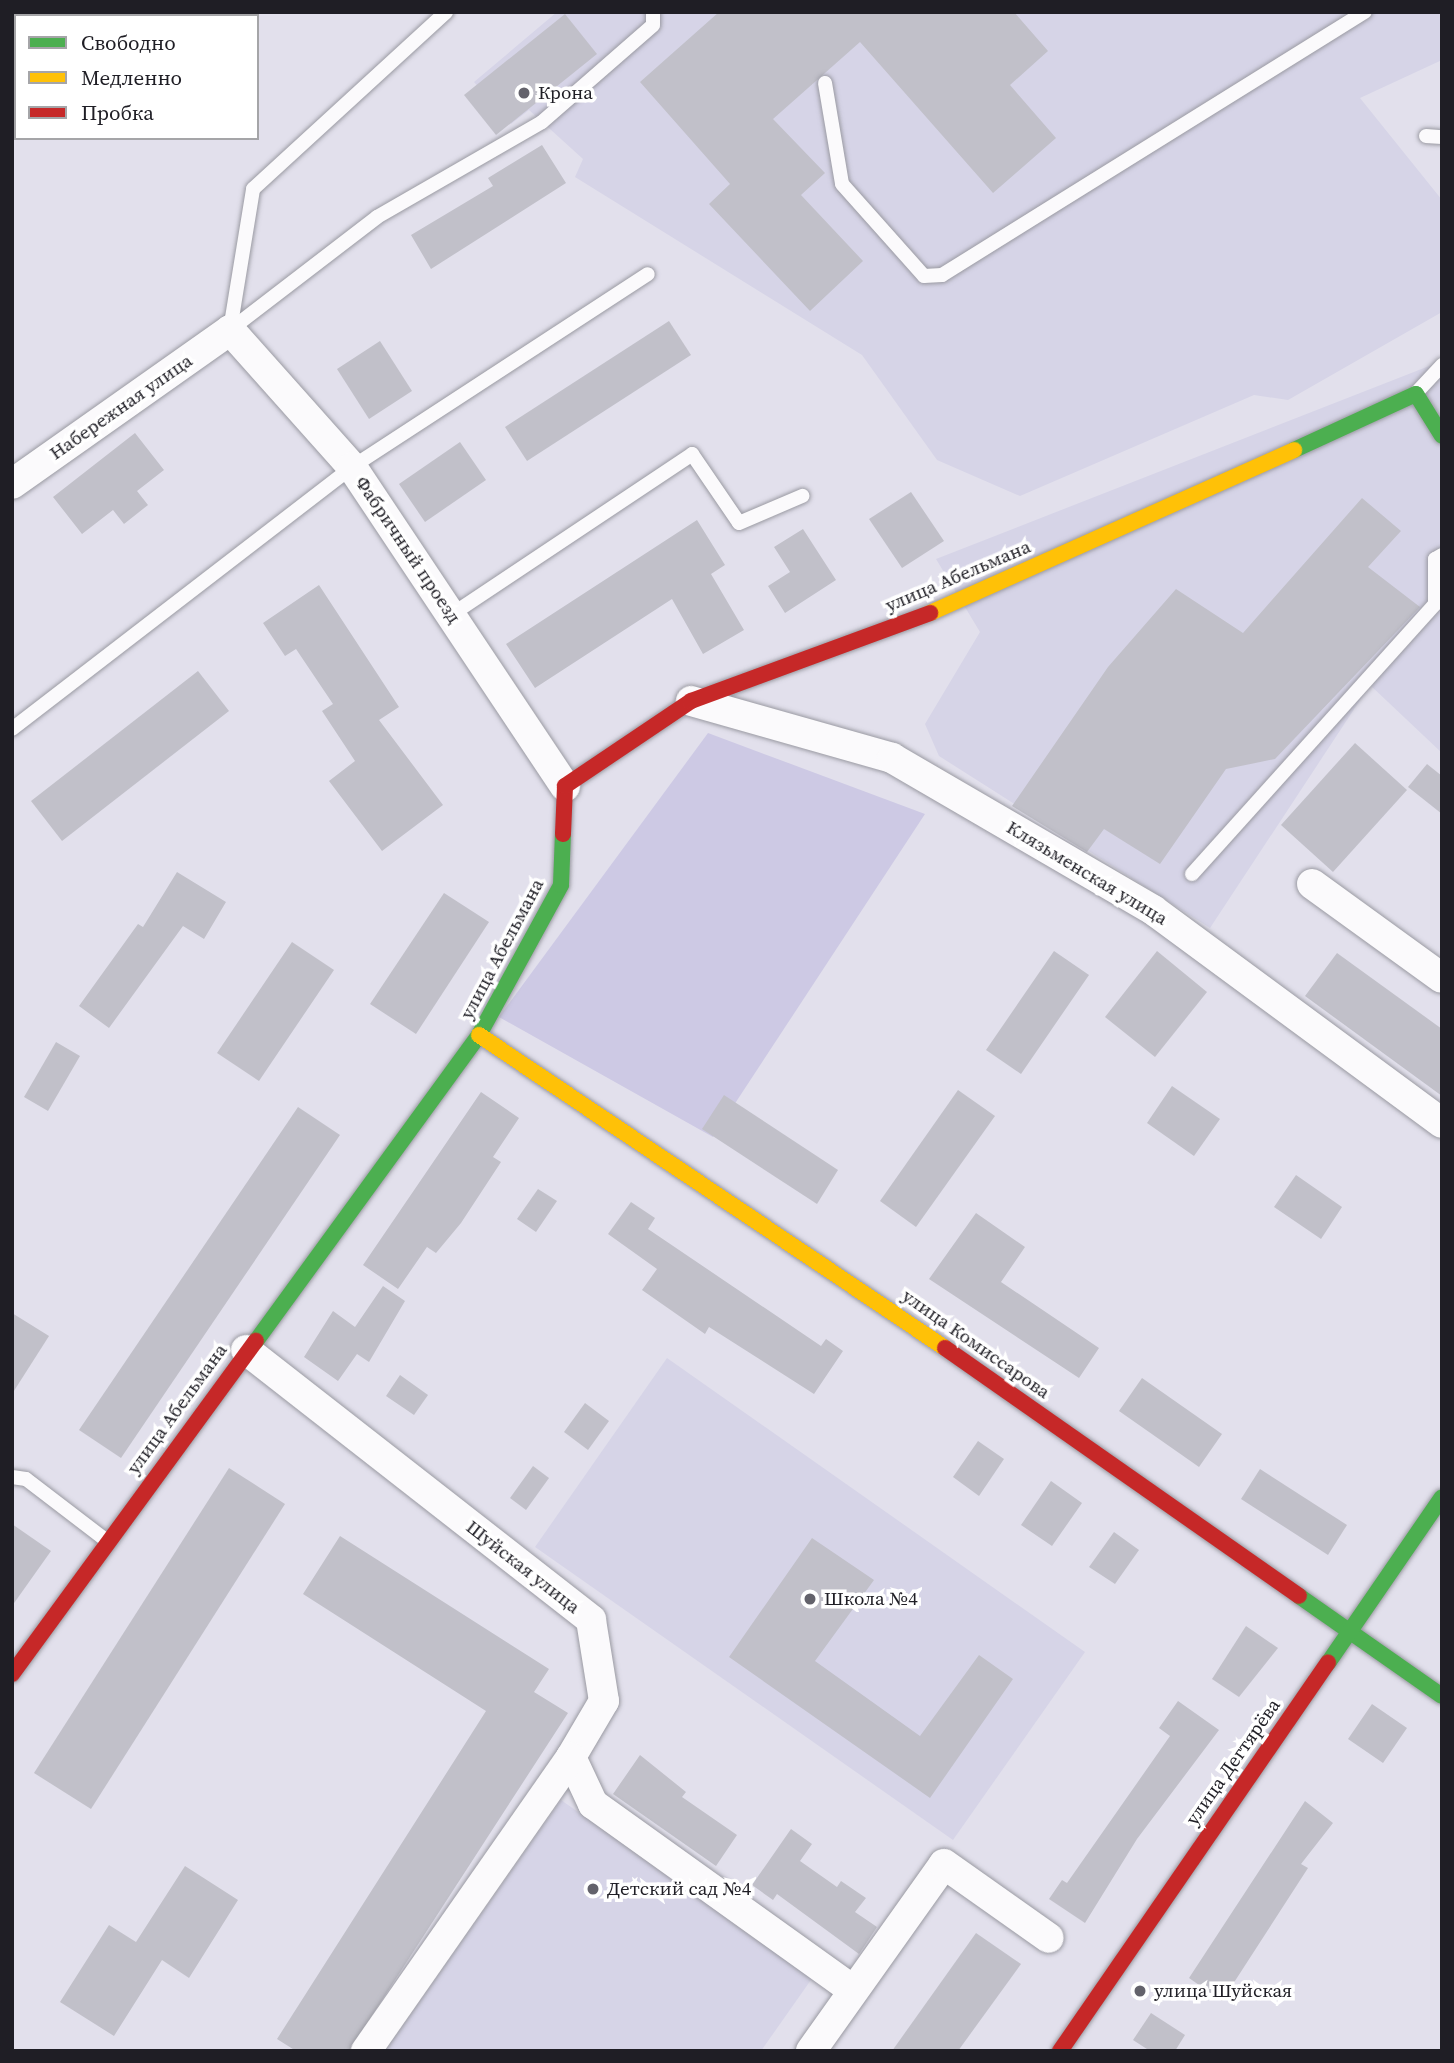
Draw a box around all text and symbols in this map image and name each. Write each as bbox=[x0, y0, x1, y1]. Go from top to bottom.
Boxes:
legend bbox=[14, 14, 259, 140]
text: Свободно bbox=[81, 28, 176, 57]
text: Медленно bbox=[81, 63, 182, 92]
place label: Крона bbox=[538, 82, 593, 104]
marker: Крона bbox=[516, 85, 532, 101]
text: Пробка bbox=[81, 98, 154, 127]
street label: Набережная улица bbox=[45, 349, 197, 465]
street label: Фабричный проезд bbox=[350, 472, 466, 628]
street label: улица Абельмана bbox=[882, 535, 1034, 617]
street label: Клязьменская улица bbox=[1002, 816, 1172, 930]
street label: улица Абельмана bbox=[455, 875, 549, 1023]
street label: улица Комиссарова bbox=[898, 1284, 1054, 1404]
street label: улица Абельмана bbox=[122, 1339, 232, 1479]
street label: Шуйская улица bbox=[462, 1515, 584, 1619]
place label: Школа №4 bbox=[824, 1588, 918, 1610]
marker: Школа №4 bbox=[802, 1591, 818, 1607]
street label: улица Дегтярёва bbox=[1181, 1694, 1285, 1830]
place label: Детский сад №4 bbox=[607, 1878, 751, 1900]
marker: Детский сад №4 bbox=[585, 1881, 601, 1897]
place label: улица Шуйская bbox=[1154, 1980, 1292, 2002]
marker: улица Шуйская bbox=[1132, 1983, 1148, 1999]

